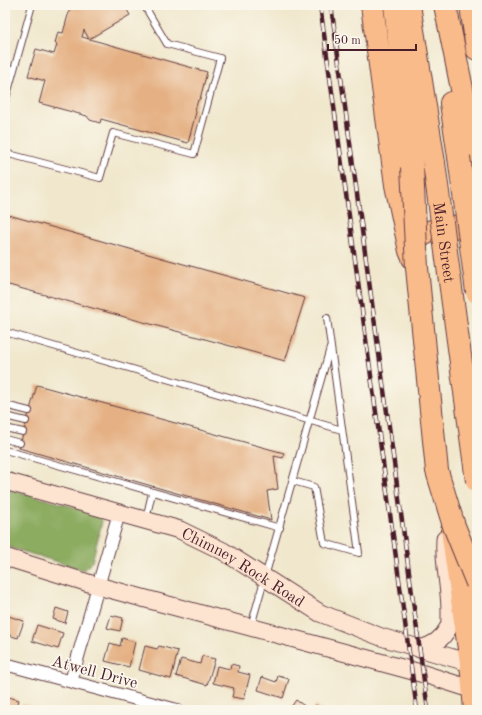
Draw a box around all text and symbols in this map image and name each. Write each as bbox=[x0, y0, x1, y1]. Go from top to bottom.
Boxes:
scale bar bbox=[328, 26, 416, 52]
text: 50 m bbox=[334, 34, 361, 47]
street label: Main Street bbox=[429, 201, 456, 284]
street label: Chimney Rock Road bbox=[178, 526, 307, 611]
street label: Atwell Drive bbox=[50, 654, 139, 692]

